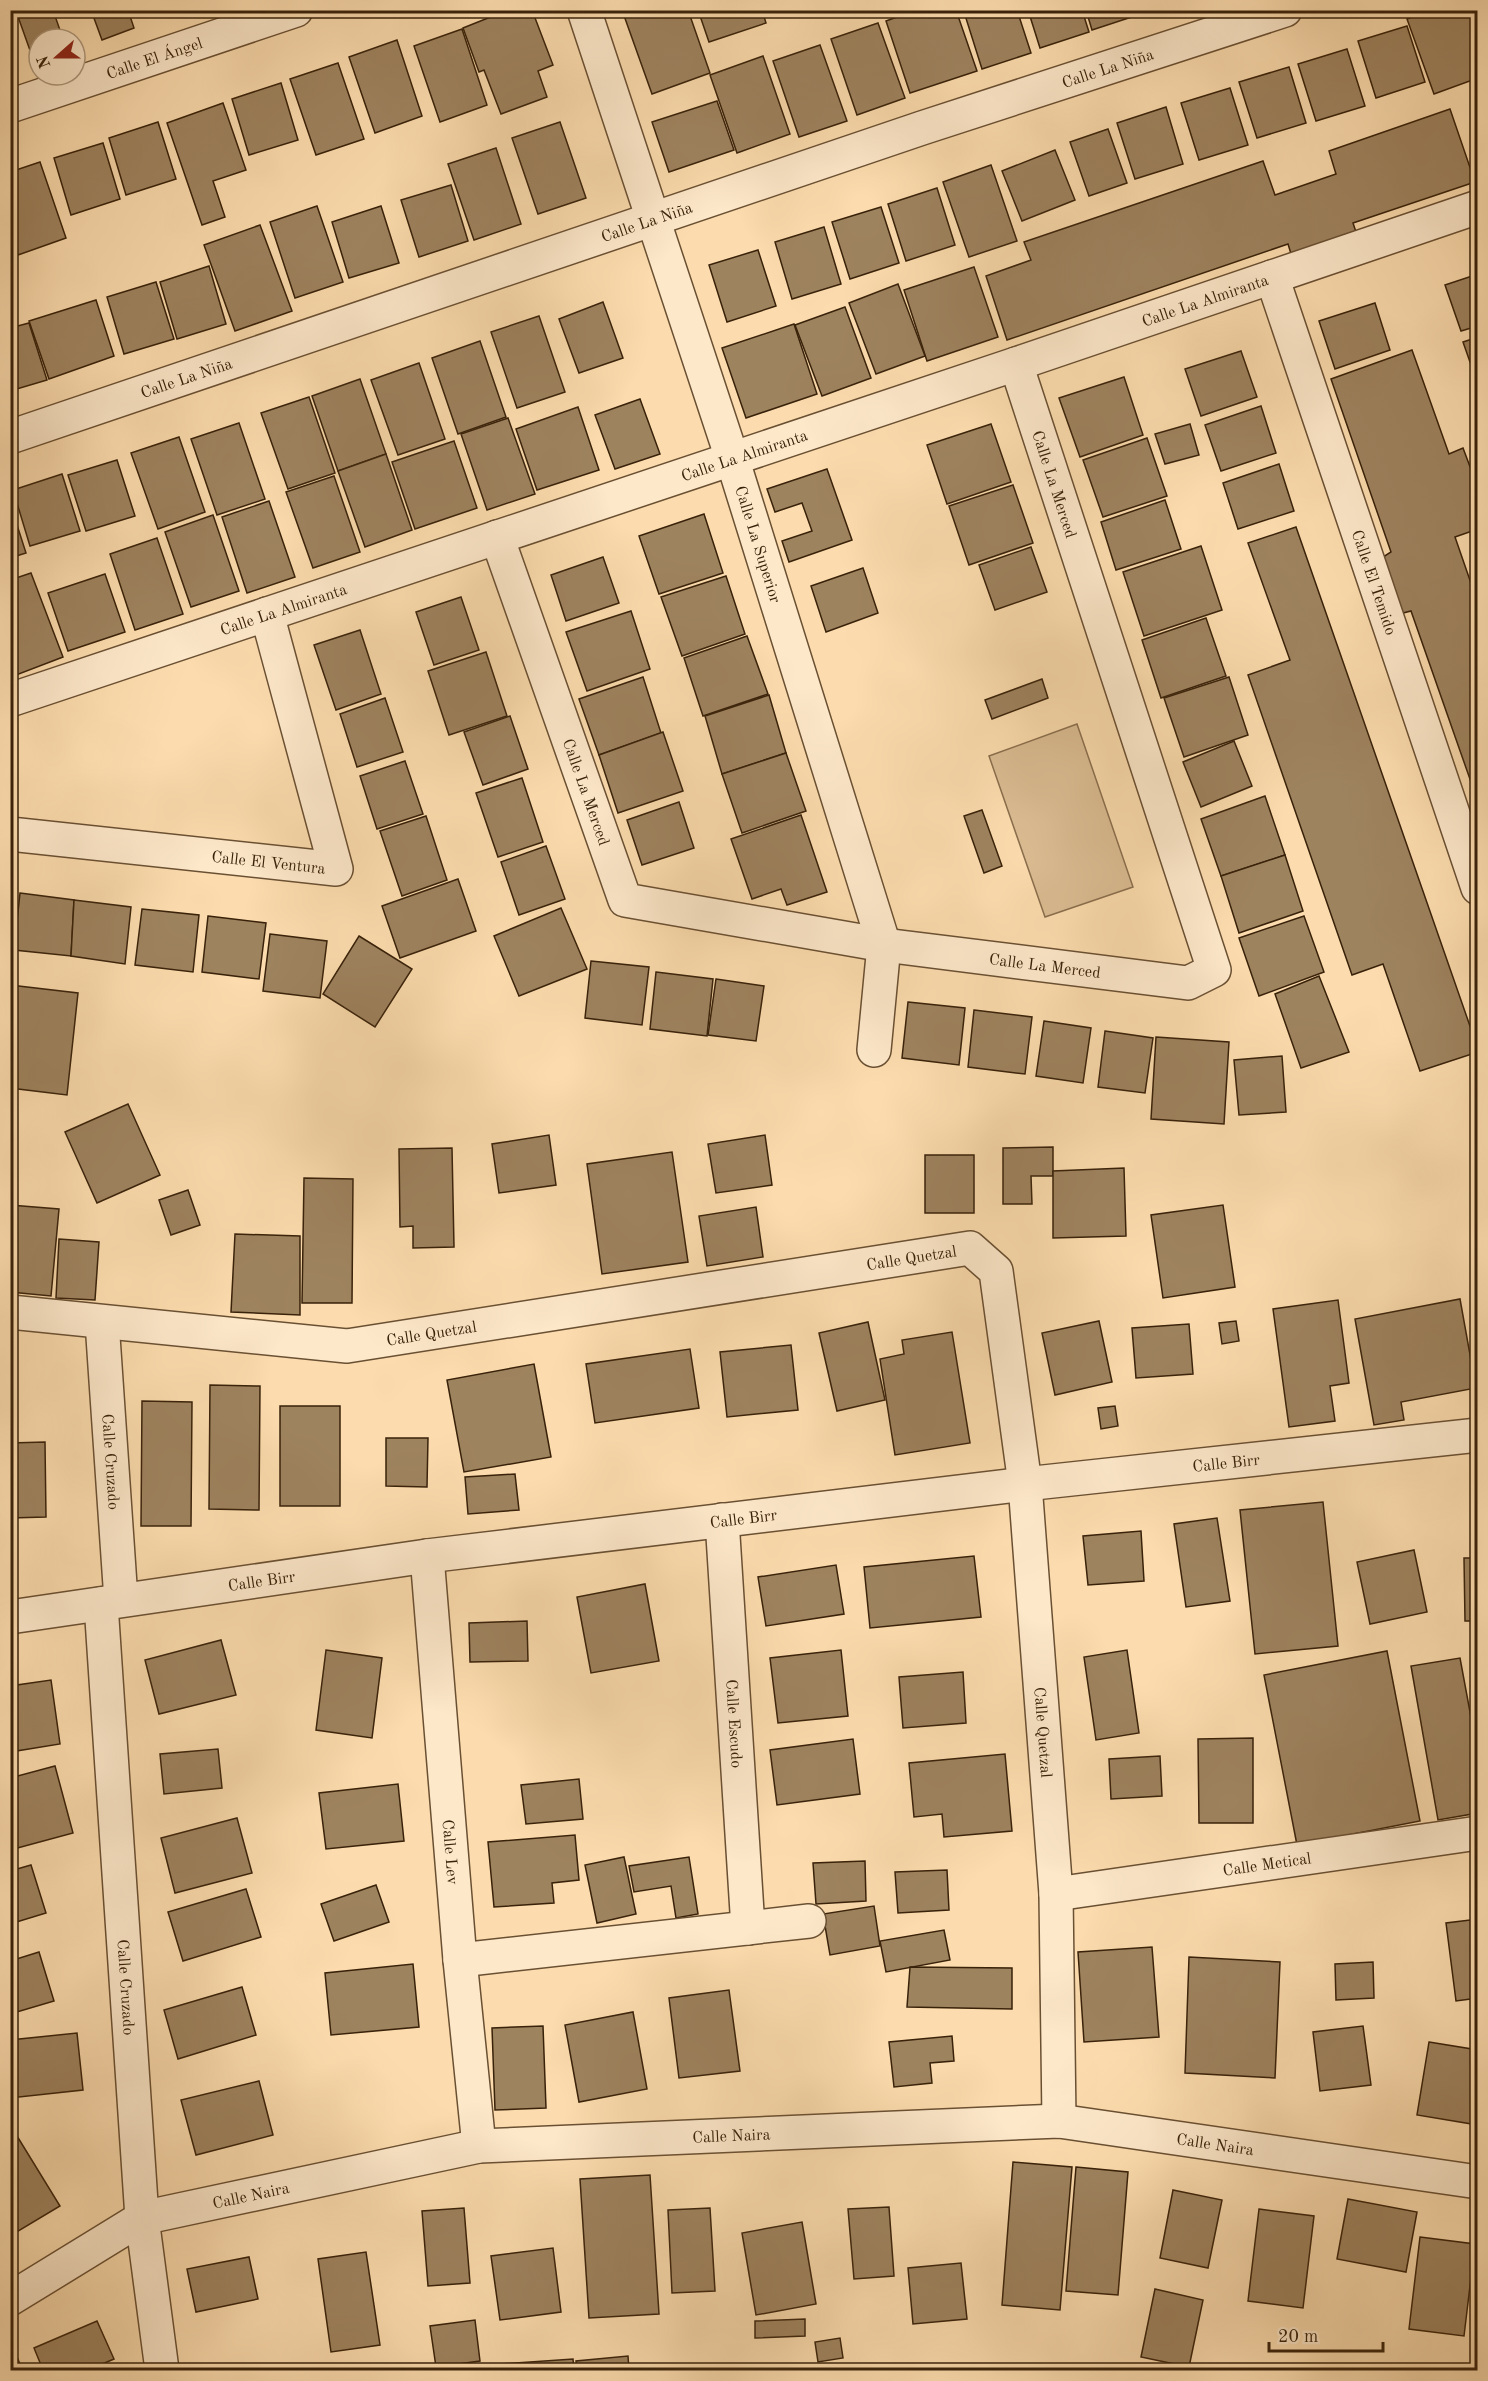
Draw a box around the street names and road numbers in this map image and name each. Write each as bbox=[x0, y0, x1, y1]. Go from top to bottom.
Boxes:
street label: Calle El Ángel bbox=[105, 36, 205, 83]
street label: Calle La Niña bbox=[1060, 47, 1156, 92]
street label: Calle La Niña bbox=[599, 200, 695, 246]
street label: Calle La Almiranta bbox=[1140, 273, 1271, 331]
street label: Calle La Niña bbox=[139, 356, 235, 402]
street label: Calle La Almiranta bbox=[679, 428, 810, 485]
street label: Calle La Merced bbox=[1028, 429, 1078, 540]
street label: Calle La Superior bbox=[731, 484, 783, 606]
street label: Calle El Temido bbox=[1348, 528, 1398, 638]
street label: Calle La Almiranta bbox=[218, 582, 349, 639]
street label: Calle La Merced bbox=[559, 737, 611, 848]
street label: Calle El Ventura bbox=[211, 850, 326, 878]
street label: Calle La Merced bbox=[988, 952, 1101, 982]
street label: Calle Quetzal bbox=[865, 1244, 958, 1274]
street label: Calle Quetzal bbox=[385, 1320, 478, 1350]
street label: Calle Cruzado bbox=[98, 1413, 121, 1510]
street label: Calle Birr bbox=[1192, 1453, 1261, 1476]
street label: Calle Birr bbox=[709, 1508, 778, 1532]
street label: Calle Birr bbox=[227, 1569, 297, 1595]
street label: Calle Escudo bbox=[722, 1679, 744, 1769]
street label: Calle Quetzal bbox=[1030, 1686, 1053, 1778]
street label: Calle Lev bbox=[439, 1819, 460, 1886]
street label: Calle Metical bbox=[1222, 1851, 1312, 1880]
street label: Calle Cruzado bbox=[113, 1939, 136, 2036]
street label: Calle Naira bbox=[692, 2127, 771, 2147]
street label: Calle Naira bbox=[1175, 2132, 1255, 2159]
street label: Calle Naira bbox=[211, 2181, 291, 2213]

